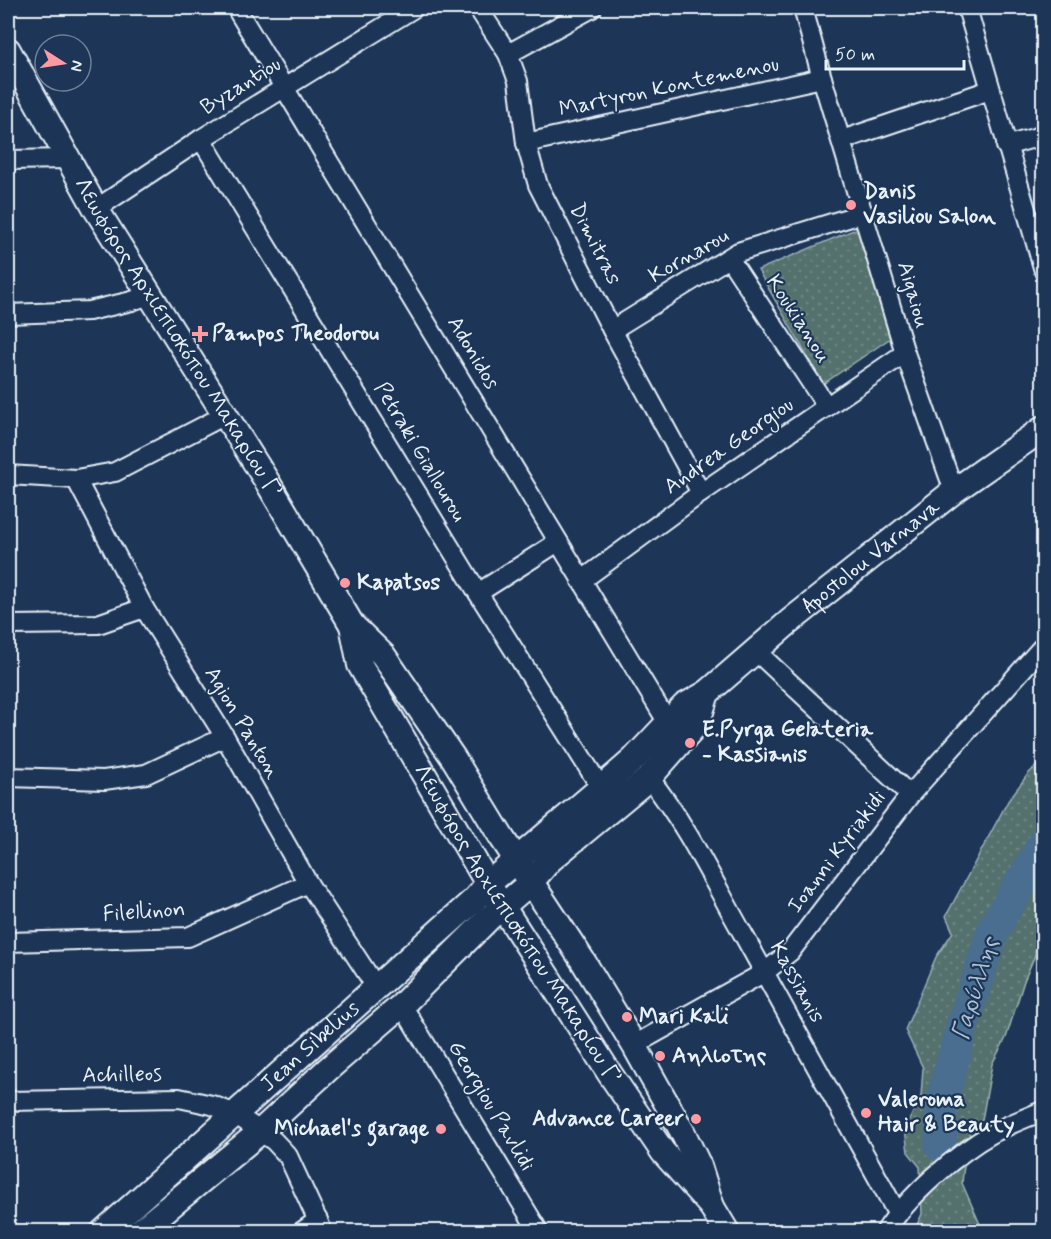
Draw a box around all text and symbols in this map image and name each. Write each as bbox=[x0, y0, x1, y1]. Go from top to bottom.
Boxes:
north arrow bbox=[33, 33, 93, 93]
scale bar bbox=[826, 33, 964, 71]
text: 50 m bbox=[835, 43, 875, 67]
street label: Byzantiou bbox=[195, 50, 287, 122]
street label: Martyron Kontemenou bbox=[556, 50, 782, 124]
text: N bbox=[65, 58, 88, 73]
street label: Λεωφόρος Αρχιεπισκόπου Μακαρίου Γ’ bbox=[67, 173, 288, 503]
place label: Danis Vasiliou Salon bbox=[863, 178, 996, 231]
street label: Dimitras bbox=[562, 198, 628, 290]
marker: Danis Vasiliou Salon bbox=[844, 198, 858, 212]
street label: Kornarou bbox=[644, 222, 734, 290]
street label: Aigaiou bbox=[889, 258, 936, 332]
street label: Koukianou bbox=[759, 270, 837, 368]
street label: Adonidos bbox=[440, 311, 506, 395]
place label: Pampos Theodorou bbox=[212, 320, 379, 348]
marker: Pampos Theodorou bbox=[193, 327, 207, 341]
street label: Petraki Giallourou bbox=[367, 377, 473, 527]
street label: Andrea Georgiou bbox=[659, 391, 801, 504]
street label: Apostolou Varnava bbox=[797, 493, 946, 622]
place label: Kapatsos bbox=[357, 569, 441, 597]
marker: Kapatsos bbox=[338, 576, 352, 590]
street label: Agion Panton bbox=[197, 662, 286, 785]
place label: E.Pyrga Gelateria - Kassianis bbox=[702, 716, 874, 769]
marker: E.Pyrga Gelateria - Kassianis bbox=[683, 736, 697, 750]
street label: Λεωφόρος Αρχιεπισκόπου Μακαρίου Γ’ bbox=[407, 759, 627, 1090]
street label: Ioanni Kyriakidi bbox=[782, 785, 892, 919]
street label: Filellinon bbox=[102, 895, 186, 929]
water label: Γαρύλλης bbox=[946, 932, 1007, 1045]
street label: Kassianis bbox=[763, 936, 831, 1028]
street label: Jean Sibelius bbox=[255, 995, 366, 1098]
place label: Mari Kali bbox=[639, 1003, 729, 1031]
marker: Mari Kali bbox=[620, 1010, 634, 1024]
street label: Georgiou Pavlidi bbox=[438, 1036, 541, 1178]
place label: Αηλιοτης bbox=[672, 1042, 767, 1070]
marker: Αηλιοτης bbox=[653, 1049, 667, 1063]
street label: Achilleos bbox=[82, 1060, 162, 1090]
place label: Valeroma Hair & Beauty bbox=[878, 1086, 1015, 1139]
place label: Advance Career bbox=[532, 1105, 685, 1133]
marker: Valeroma Hair & Beauty bbox=[859, 1106, 873, 1120]
marker: Advance Career bbox=[689, 1112, 703, 1126]
place label: Michael's garage bbox=[274, 1115, 430, 1147]
marker: Michael's garage bbox=[434, 1122, 448, 1136]

